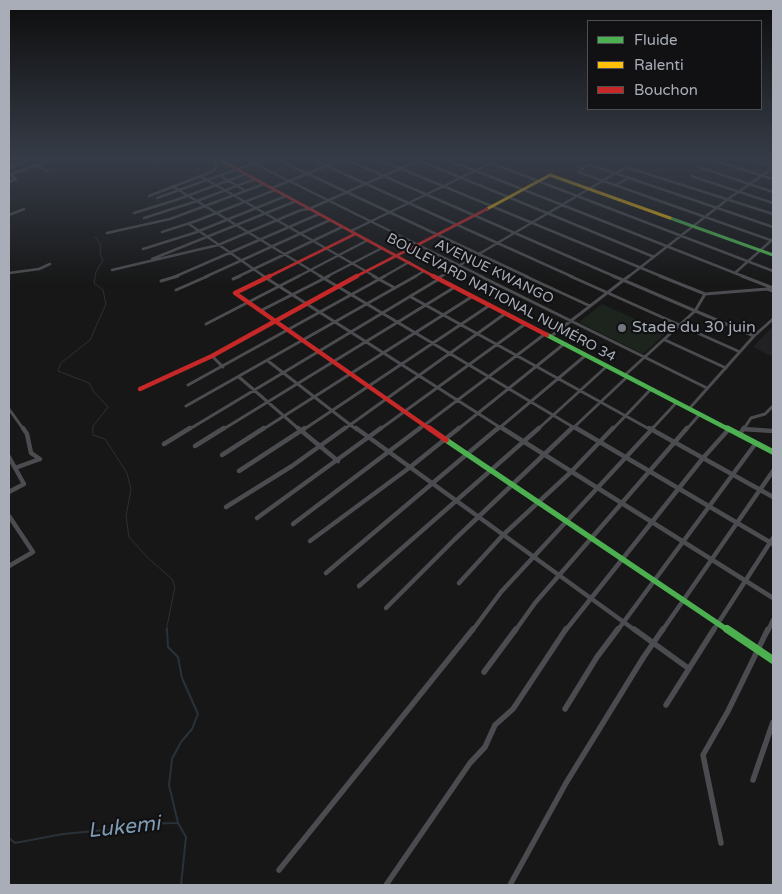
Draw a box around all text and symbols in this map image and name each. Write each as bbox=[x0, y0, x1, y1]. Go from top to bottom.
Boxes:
legend bbox=[587, 20, 762, 110]
text: Fluide bbox=[634, 31, 678, 49]
text: Ralenti bbox=[634, 56, 684, 74]
text: Bouchon bbox=[634, 81, 698, 99]
street label: BOULEVARD NATIONAL NUMÉRO 34 bbox=[383, 230, 619, 366]
street label: AVENUE KWANGO bbox=[432, 236, 556, 308]
place label: Stade du 30 juin bbox=[632, 318, 756, 338]
marker: Stade du 30 juin bbox=[616, 322, 628, 334]
water label: Lukemi bbox=[87, 812, 161, 844]

